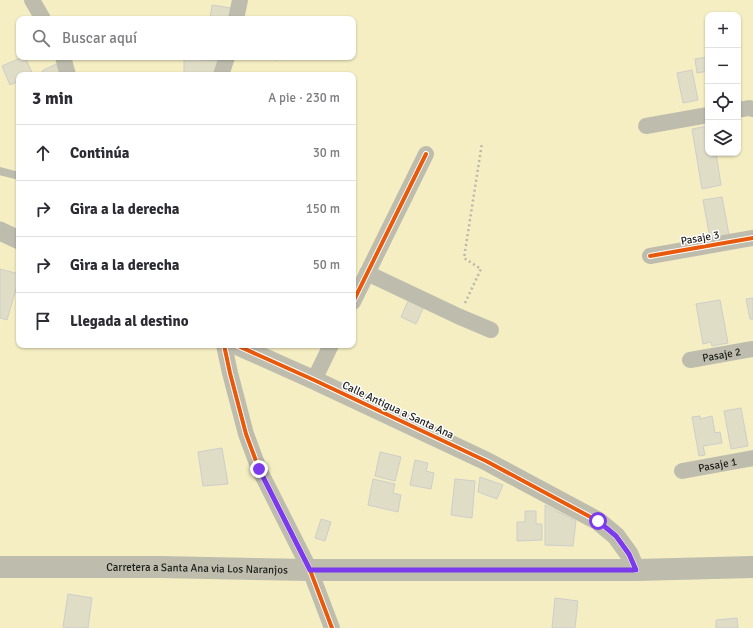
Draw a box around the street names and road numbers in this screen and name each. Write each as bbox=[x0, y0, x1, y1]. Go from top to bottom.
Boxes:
street label: Pasaje 3 bbox=[680, 228, 720, 248]
street label: Pasaje 2 bbox=[701, 345, 742, 364]
street label: Calle Antigua a Santa Ana bbox=[340, 378, 456, 442]
street label: Pasaje 1 bbox=[697, 455, 738, 474]
street label: Carretera a Santa Ana via Los Naranjos bbox=[106, 561, 288, 576]

